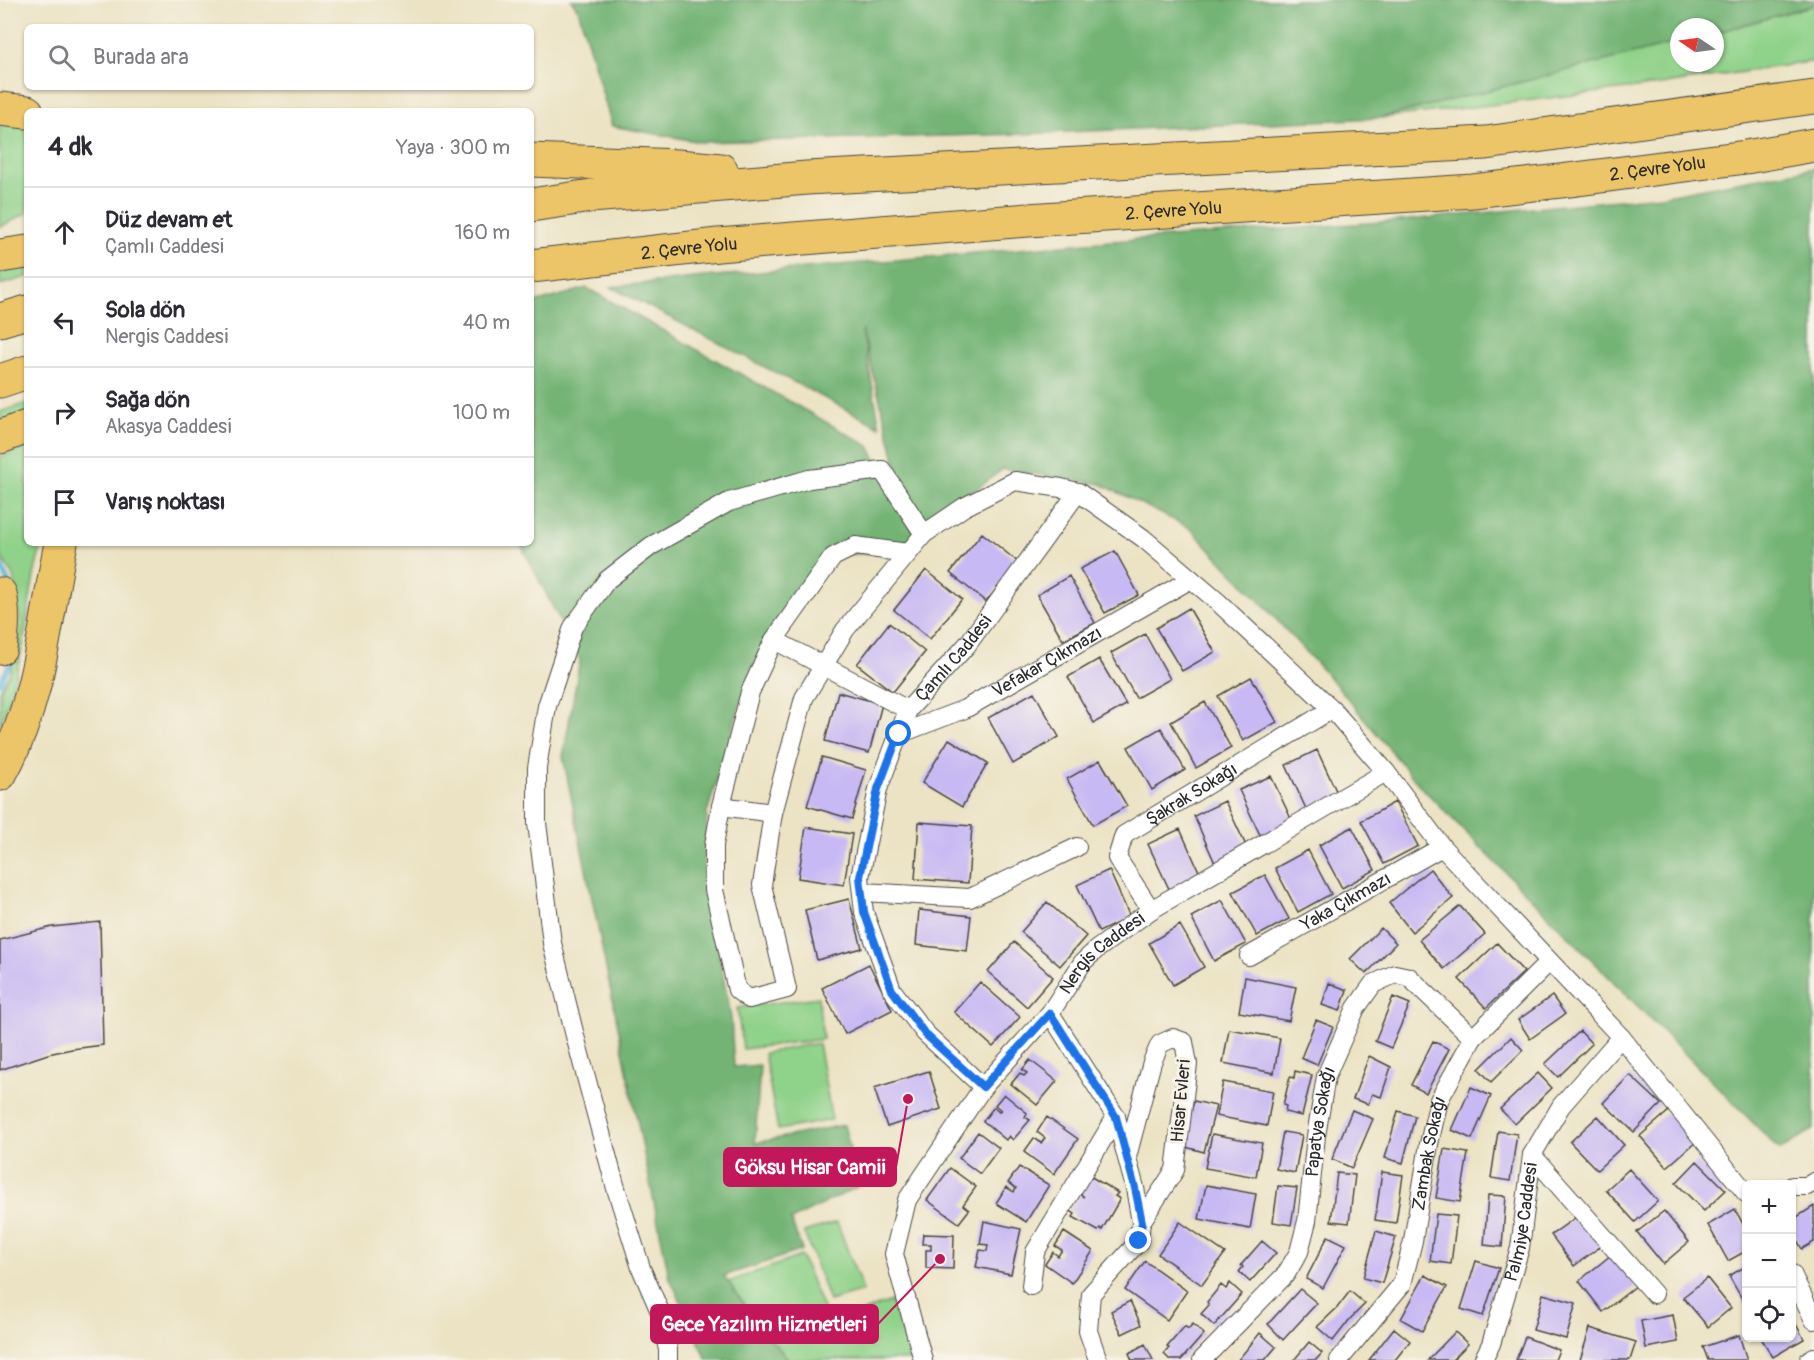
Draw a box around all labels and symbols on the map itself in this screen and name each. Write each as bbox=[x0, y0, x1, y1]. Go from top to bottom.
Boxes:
north arrow bbox=[1670, 18, 1724, 72]
street label: 2. Çevre Yolu bbox=[1608, 151, 1707, 186]
street label: 2. Çevre Yolu bbox=[1124, 196, 1223, 225]
street label: 2. Çevre Yolu bbox=[640, 232, 738, 265]
street label: Çamlı Caddesi bbox=[910, 610, 997, 706]
street label: Vefakar Çıkmazı bbox=[988, 621, 1106, 703]
route start bbox=[885, 720, 911, 746]
street label: Şakrak Sokağı bbox=[1141, 758, 1241, 831]
street label: Yaka Çıkmazı bbox=[1296, 867, 1395, 937]
street label: Nergis Caddesi bbox=[1054, 907, 1149, 998]
street label: Hisar Evleri bbox=[1166, 1058, 1196, 1144]
street label: Papatya Sokağı bbox=[1300, 1063, 1340, 1178]
street label: Zambak Sokağı bbox=[1407, 1092, 1451, 1212]
callout: Göksu Hisar Camii bbox=[724, 1148, 896, 1186]
text: Göksu Hisar Camii bbox=[735, 1155, 886, 1180]
street label: Palmiye Caddesi bbox=[1499, 1161, 1542, 1284]
route end bbox=[1125, 1227, 1151, 1253]
callout: Gece Yazılım Hizmetleri bbox=[651, 1305, 878, 1343]
text: Gece Yazılım Hizmetleri bbox=[661, 1312, 867, 1337]

